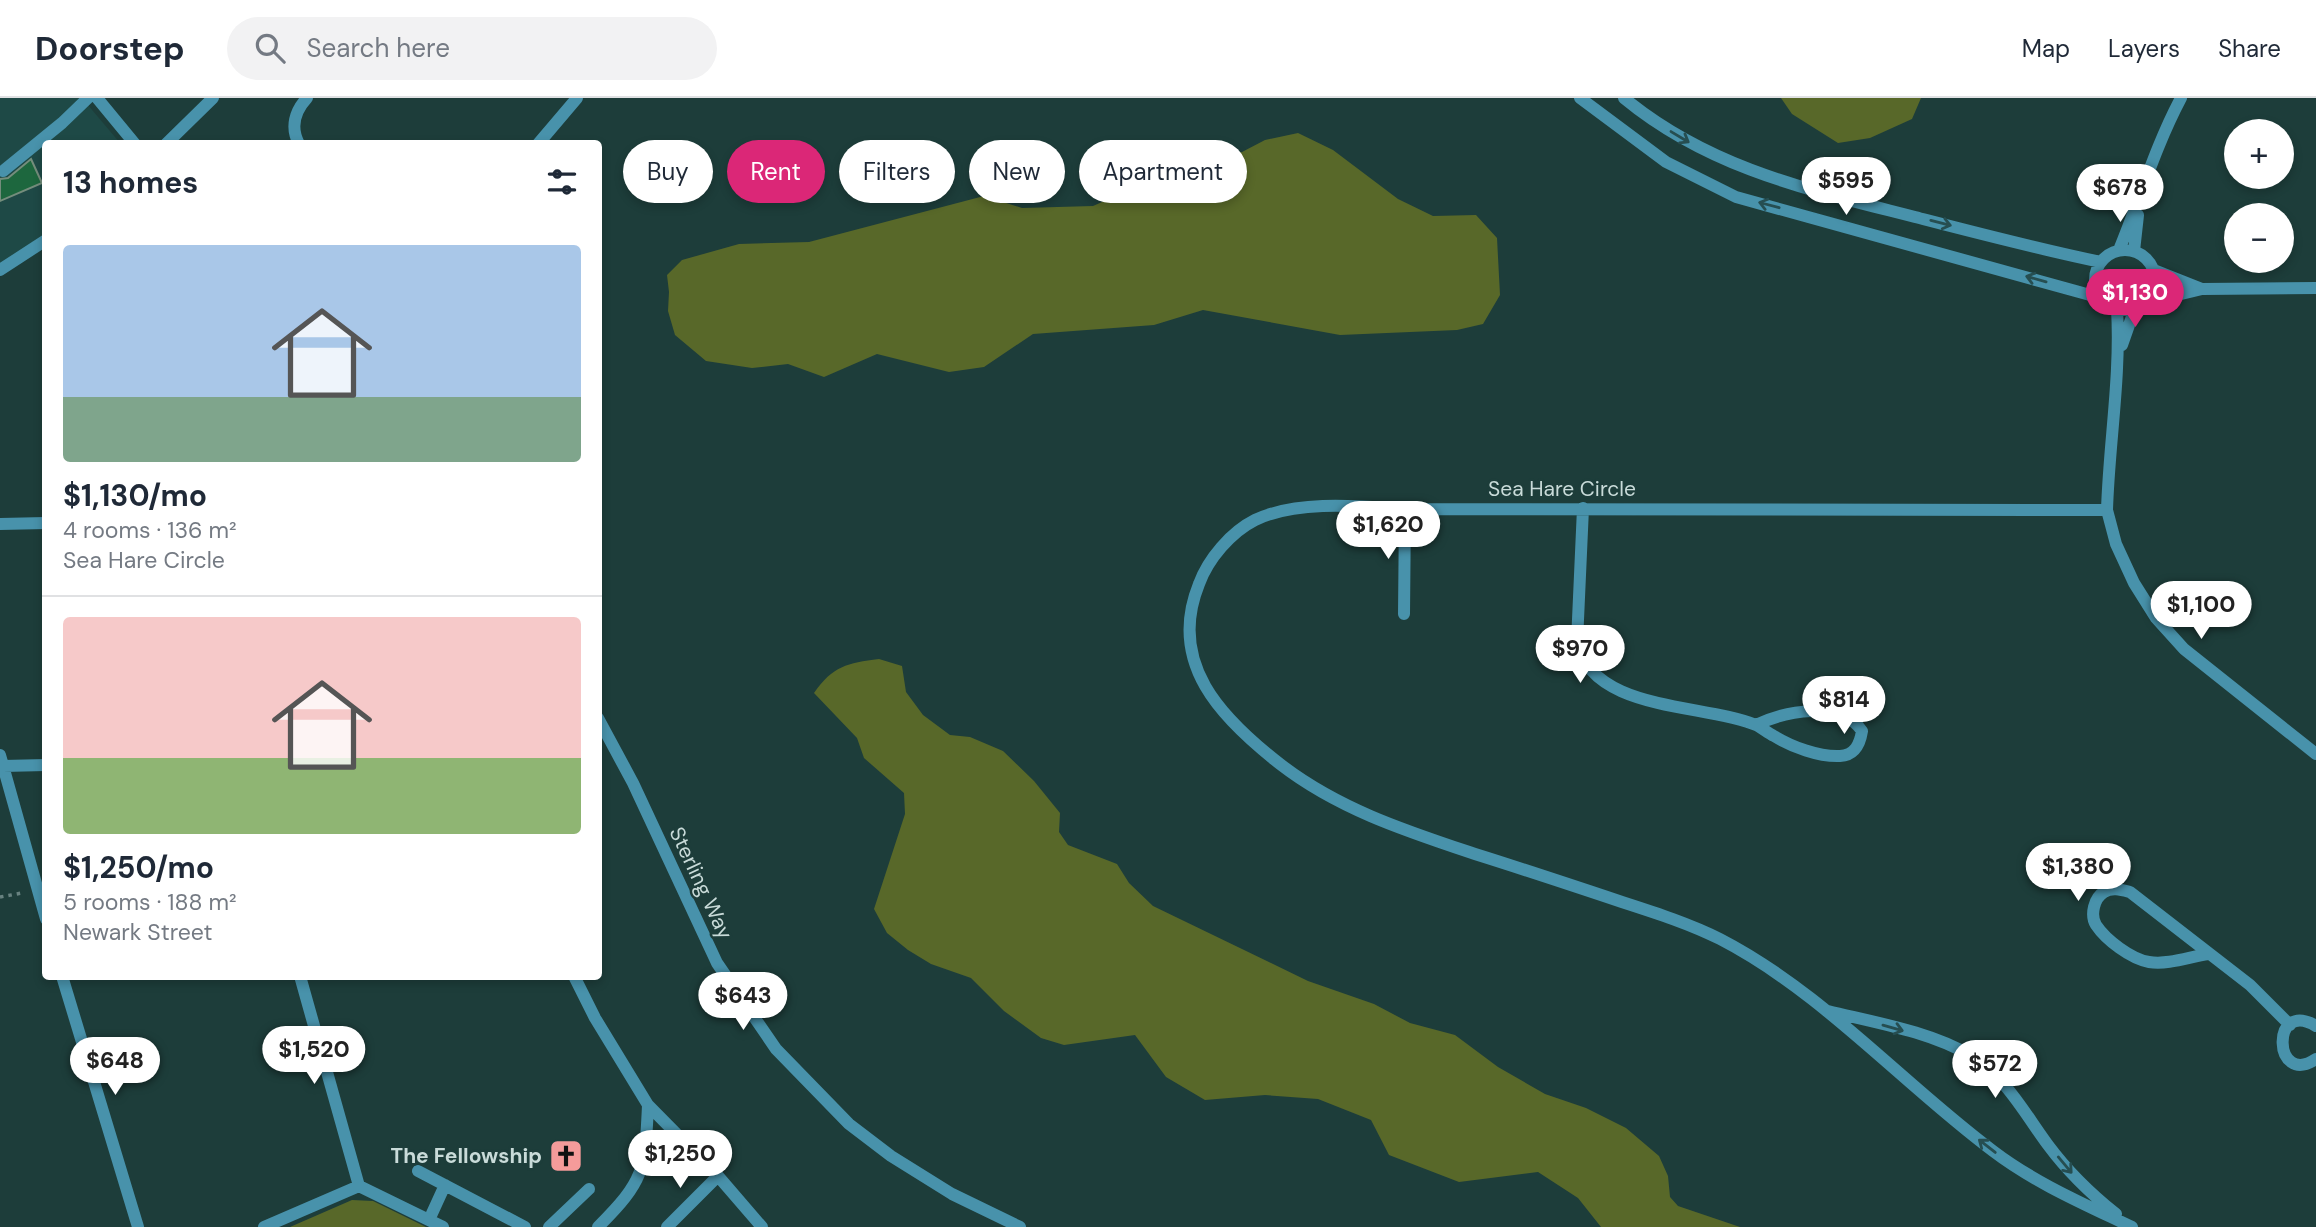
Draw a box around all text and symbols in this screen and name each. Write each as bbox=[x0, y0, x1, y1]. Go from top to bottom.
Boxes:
search box bbox=[227, 17, 717, 80]
text: Doorstep bbox=[35, 27, 185, 70]
icon: search bbox=[251, 29, 289, 67]
text: Search here bbox=[307, 31, 450, 65]
text: Map bbox=[2022, 33, 2070, 64]
text: Layers bbox=[2108, 33, 2180, 64]
text: Share bbox=[2218, 33, 2281, 64]
map controls bbox=[2224, 119, 2294, 273]
button: + bbox=[2224, 119, 2294, 189]
one-way arrow bbox=[1669, 130, 1689, 144]
chip: Buy bbox=[623, 140, 713, 203]
chip: Rent bbox=[727, 140, 825, 203]
chip: Filters bbox=[839, 140, 955, 203]
chip: New bbox=[969, 140, 1065, 203]
chip: Apartment bbox=[1079, 140, 1247, 203]
pin: $595 bbox=[1805, 158, 1887, 217]
text: 13 homes bbox=[63, 163, 198, 202]
icon: filters bbox=[543, 163, 581, 201]
pin: $678 bbox=[2079, 164, 2161, 224]
text: $595 bbox=[1818, 165, 1874, 195]
text: $678 bbox=[2093, 172, 2147, 202]
one-way arrow bbox=[1759, 198, 1781, 211]
button: − bbox=[2224, 203, 2294, 273]
one-way arrow bbox=[1929, 217, 1952, 230]
pin: $1,130 bbox=[2078, 270, 2192, 329]
one-way arrow bbox=[2025, 271, 2047, 284]
text: $1,130 bbox=[2102, 277, 2168, 307]
icon: home bbox=[259, 290, 385, 416]
street label: Sea Hare Circle bbox=[1488, 475, 1636, 503]
text: $1,130/mo bbox=[63, 476, 207, 515]
pin: $1,620 bbox=[1331, 502, 1445, 561]
text: $1,620 bbox=[1352, 509, 1424, 539]
text: 4 rooms · 136 m² bbox=[63, 515, 237, 545]
text: Sea Hare Circle bbox=[63, 545, 225, 575]
pin: $1,100 bbox=[2144, 582, 2258, 641]
text: $1,100 bbox=[2167, 589, 2235, 619]
pin: $970 bbox=[1539, 626, 1621, 685]
text: $970 bbox=[1552, 633, 1608, 663]
icon: home bbox=[259, 662, 385, 788]
pin: $814 bbox=[1803, 676, 1885, 736]
text: $814 bbox=[1818, 684, 1870, 714]
street label: Sterling Way bbox=[663, 822, 739, 944]
pin: $1,380 bbox=[2021, 844, 2135, 903]
text: $1,250/mo bbox=[63, 848, 214, 887]
text: $1,380 bbox=[2042, 851, 2114, 881]
text: 5 rooms · 188 m² bbox=[63, 887, 237, 917]
text: Newark Street bbox=[63, 917, 213, 947]
pin: $643 bbox=[702, 972, 784, 1032]
text: $643 bbox=[714, 980, 772, 1010]
one-way arrow bbox=[1882, 1022, 1904, 1035]
pin: $1,520 bbox=[257, 1026, 371, 1086]
text: $1,520 bbox=[278, 1034, 350, 1064]
pin: $648 bbox=[74, 1038, 156, 1097]
pin: $572 bbox=[1954, 1040, 2036, 1100]
text: $648 bbox=[86, 1045, 144, 1075]
text: $572 bbox=[1968, 1048, 2022, 1078]
pin: $1,250 bbox=[623, 1130, 737, 1190]
church icon: The Fellowship bbox=[547, 1137, 585, 1175]
text: $1,250 bbox=[644, 1138, 716, 1168]
one-way arrow bbox=[1978, 1139, 1996, 1154]
place label: The Fellowship bbox=[391, 1142, 542, 1170]
one-way arrow bbox=[2057, 1156, 2072, 1174]

